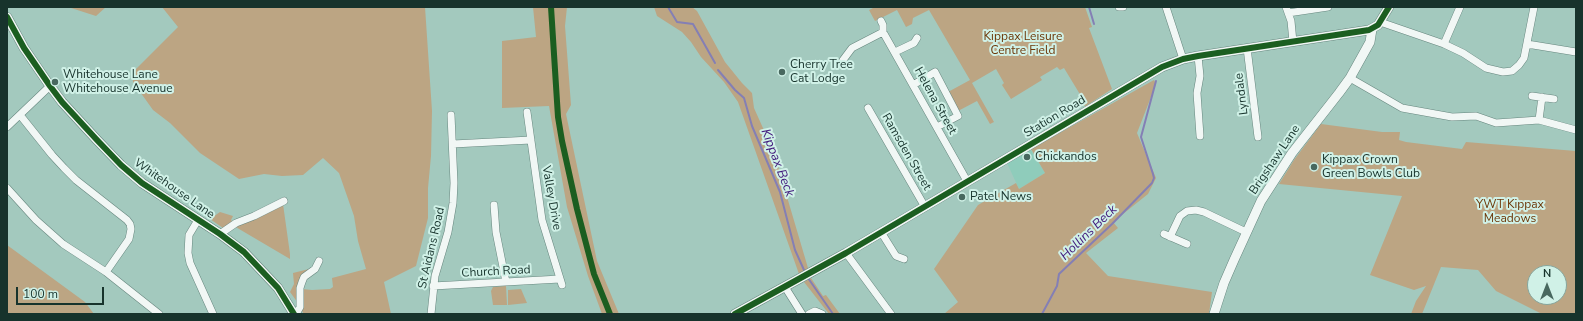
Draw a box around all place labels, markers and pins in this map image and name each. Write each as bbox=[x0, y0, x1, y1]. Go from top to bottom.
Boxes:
place label: Cherry Tree Cat Lodge bbox=[790, 58, 853, 86]
marker: Cherry Tree Cat Lodge bbox=[777, 67, 787, 77]
place label: Whitehouse Lane Whitehouse Avenue bbox=[63, 68, 173, 96]
marker: Whitehouse Lane Whitehouse Avenue bbox=[50, 77, 60, 87]
place label: Chickandos bbox=[1035, 150, 1097, 164]
marker: Chickandos bbox=[1022, 152, 1032, 162]
place label: Kippax Crown Green Bowls Club bbox=[1322, 153, 1420, 181]
marker: Kippax Crown Green Bowls Club bbox=[1309, 162, 1319, 172]
place label: Patel News bbox=[970, 190, 1032, 204]
marker: Patel News bbox=[957, 192, 967, 202]

